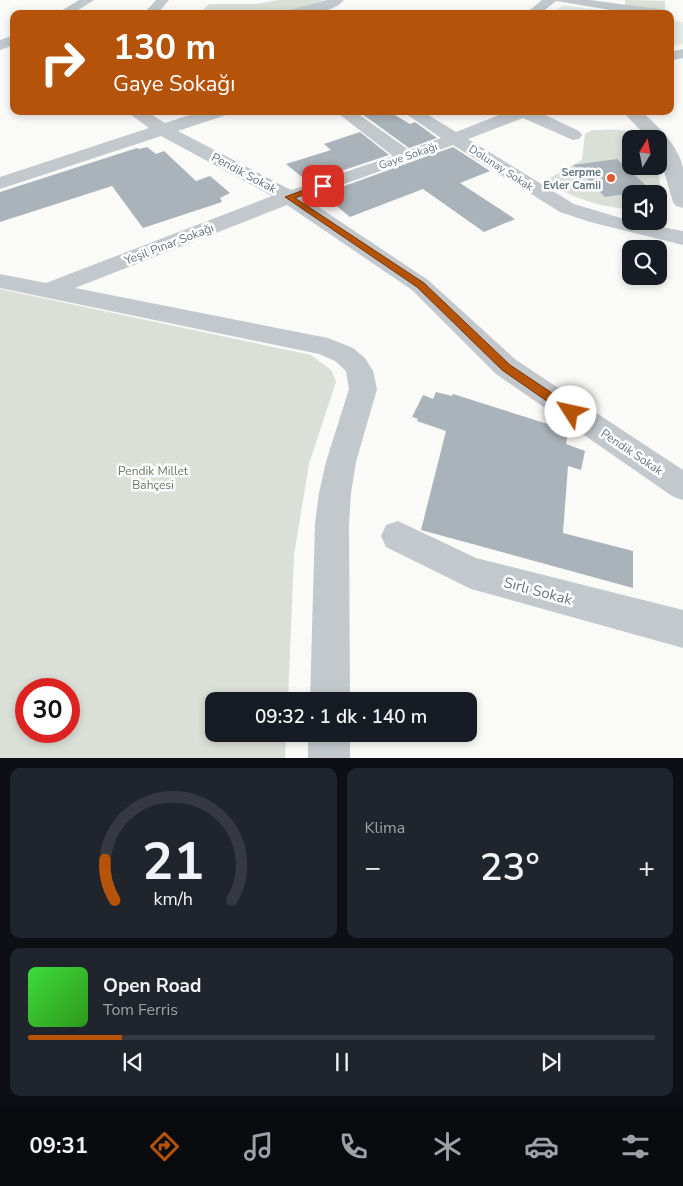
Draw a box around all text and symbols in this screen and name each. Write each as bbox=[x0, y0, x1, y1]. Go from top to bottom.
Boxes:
text: 130 m bbox=[113, 24, 216, 71]
icon: right bbox=[30, 30, 95, 95]
text: Gaye Sokağı bbox=[113, 69, 235, 99]
north arrow bbox=[622, 130, 668, 175]
map controls bbox=[622, 130, 667, 285]
street label: Gaye Sokağı bbox=[377, 139, 439, 173]
street label: Dolunay Sokak bbox=[466, 142, 536, 195]
street label: Pendik Sokak bbox=[209, 149, 280, 197]
pin bbox=[302, 165, 344, 207]
place label: Serpme Evler Camii bbox=[543, 165, 601, 193]
icon: arrive bbox=[309, 172, 337, 200]
marker: Serpme Evler Camii bbox=[605, 172, 617, 184]
button: sound bbox=[622, 185, 667, 230]
street label: Yeşil Pınar Sokağı bbox=[121, 220, 216, 269]
button: search bbox=[622, 240, 667, 285]
position arrow bbox=[544, 385, 596, 437]
street label: Pendik Sokak bbox=[598, 425, 667, 479]
park label: Pendik Millet Bahçesi bbox=[118, 463, 189, 493]
street label: Sırlı Sokak bbox=[501, 572, 575, 610]
speed limit sign: 30 bbox=[15, 678, 80, 743]
text: 09:32 · 1 dk · 140 m bbox=[255, 704, 427, 730]
text: Klima bbox=[365, 817, 405, 839]
text: 21 bbox=[142, 826, 204, 897]
text: 23° bbox=[480, 842, 540, 893]
text: − bbox=[365, 849, 381, 887]
text: + bbox=[638, 849, 655, 887]
text: km/h bbox=[154, 887, 193, 911]
text: Open Road bbox=[103, 973, 201, 999]
text: Tom Ferris bbox=[103, 999, 178, 1021]
icon: previous bbox=[119, 1048, 147, 1076]
icon: pause bbox=[328, 1048, 356, 1076]
icon: next bbox=[537, 1048, 565, 1076]
icon: directions bbox=[147, 1129, 182, 1164]
icon: music bbox=[241, 1129, 276, 1164]
icon: phone bbox=[336, 1129, 371, 1164]
icon: climate bbox=[430, 1129, 465, 1164]
icon: car bbox=[524, 1129, 559, 1164]
icon: filters bbox=[618, 1129, 653, 1164]
text: 09:31 bbox=[30, 1131, 88, 1161]

